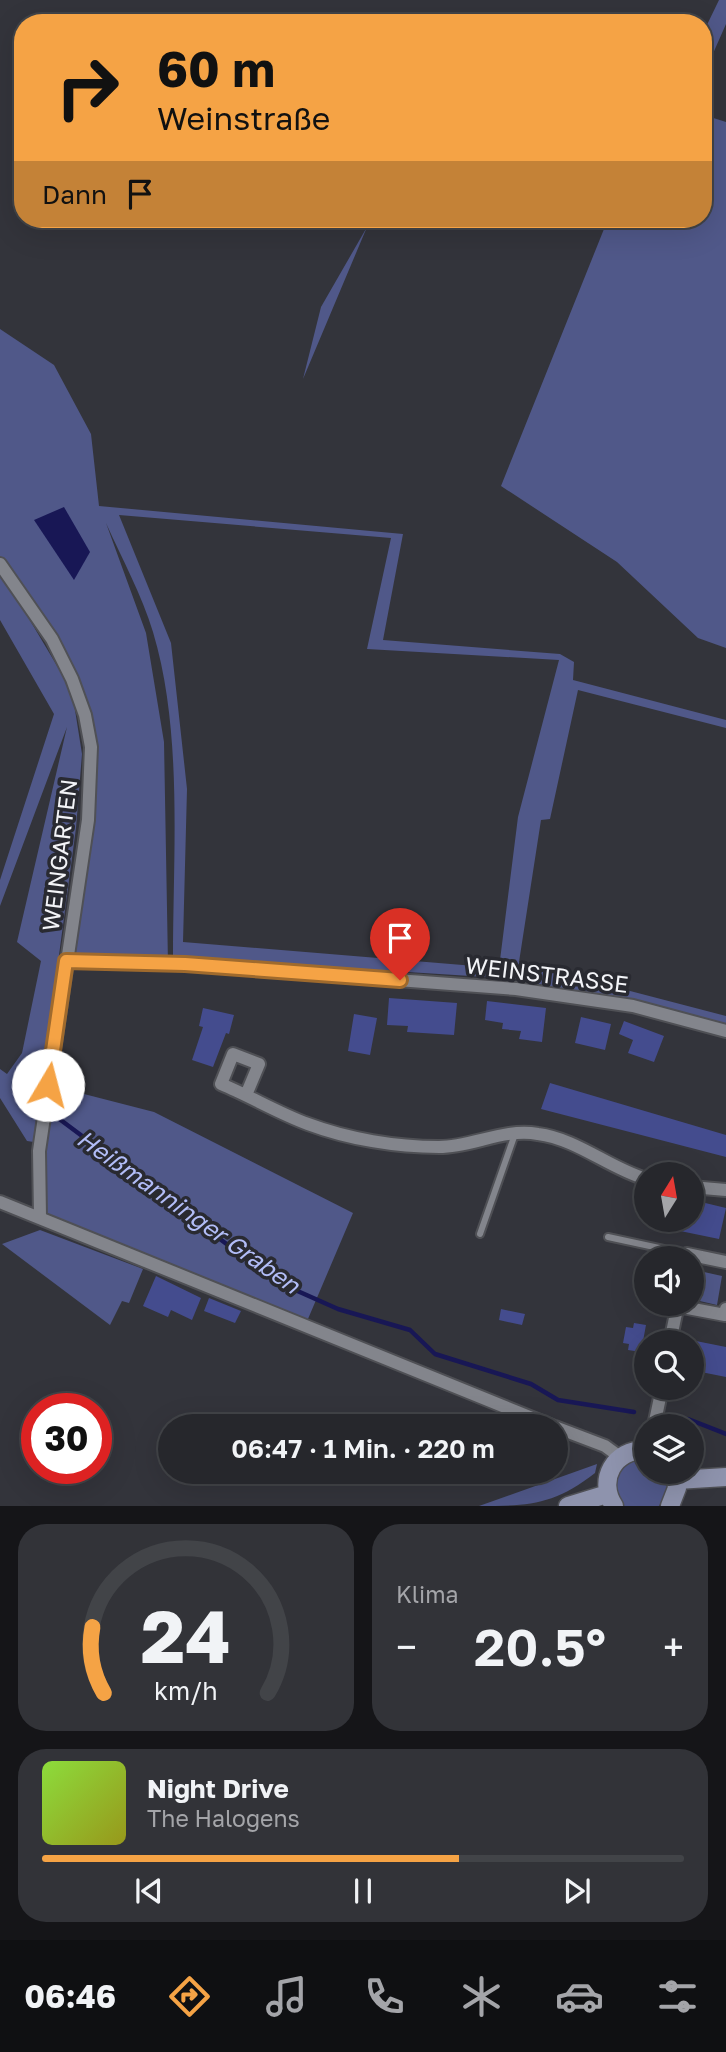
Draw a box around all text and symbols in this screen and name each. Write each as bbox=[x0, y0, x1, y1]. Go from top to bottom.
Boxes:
text: 60 m bbox=[157, 39, 275, 98]
icon: right bbox=[42, 42, 133, 133]
text: Weinstraße bbox=[157, 99, 330, 137]
icon: arrive bbox=[121, 175, 159, 213]
text: Dann bbox=[42, 179, 107, 210]
street label: WEINGARTEN bbox=[36, 777, 82, 933]
pin bbox=[370, 908, 430, 980]
icon: arrive bbox=[381, 919, 419, 957]
street label: WEINSTRASSE bbox=[464, 950, 630, 998]
position arrow bbox=[11, 1048, 85, 1122]
water label: Heißmanninger Graben bbox=[72, 1123, 307, 1300]
north arrow bbox=[634, 1162, 704, 1232]
map controls bbox=[634, 1162, 704, 1484]
button: sound bbox=[634, 1246, 704, 1316]
button: search bbox=[634, 1330, 704, 1400]
speed limit sign: 30 bbox=[21, 1393, 112, 1484]
button: layers bbox=[634, 1414, 704, 1484]
text: 06:47 · 1 Min. · 220 m bbox=[231, 1433, 495, 1464]
text: Klima bbox=[396, 1580, 459, 1608]
text: 24 bbox=[141, 1593, 231, 1680]
text: 20.5° bbox=[474, 1615, 606, 1677]
text: − bbox=[396, 1624, 417, 1669]
text: + bbox=[663, 1624, 684, 1669]
text: km/h bbox=[154, 1675, 218, 1706]
text: Night Drive bbox=[147, 1773, 289, 1804]
text: The Halogens bbox=[147, 1804, 300, 1832]
icon: previous bbox=[130, 1872, 168, 1910]
icon: pause bbox=[344, 1872, 382, 1910]
icon: next bbox=[558, 1872, 596, 1910]
icon: directions bbox=[165, 1972, 214, 2021]
icon: music bbox=[262, 1972, 311, 2021]
icon: phone bbox=[360, 1972, 409, 2021]
icon: climate bbox=[457, 1972, 506, 2021]
icon: car bbox=[555, 1972, 604, 2021]
icon: filters bbox=[653, 1972, 702, 2021]
text: 06:46 bbox=[24, 1977, 116, 2015]

